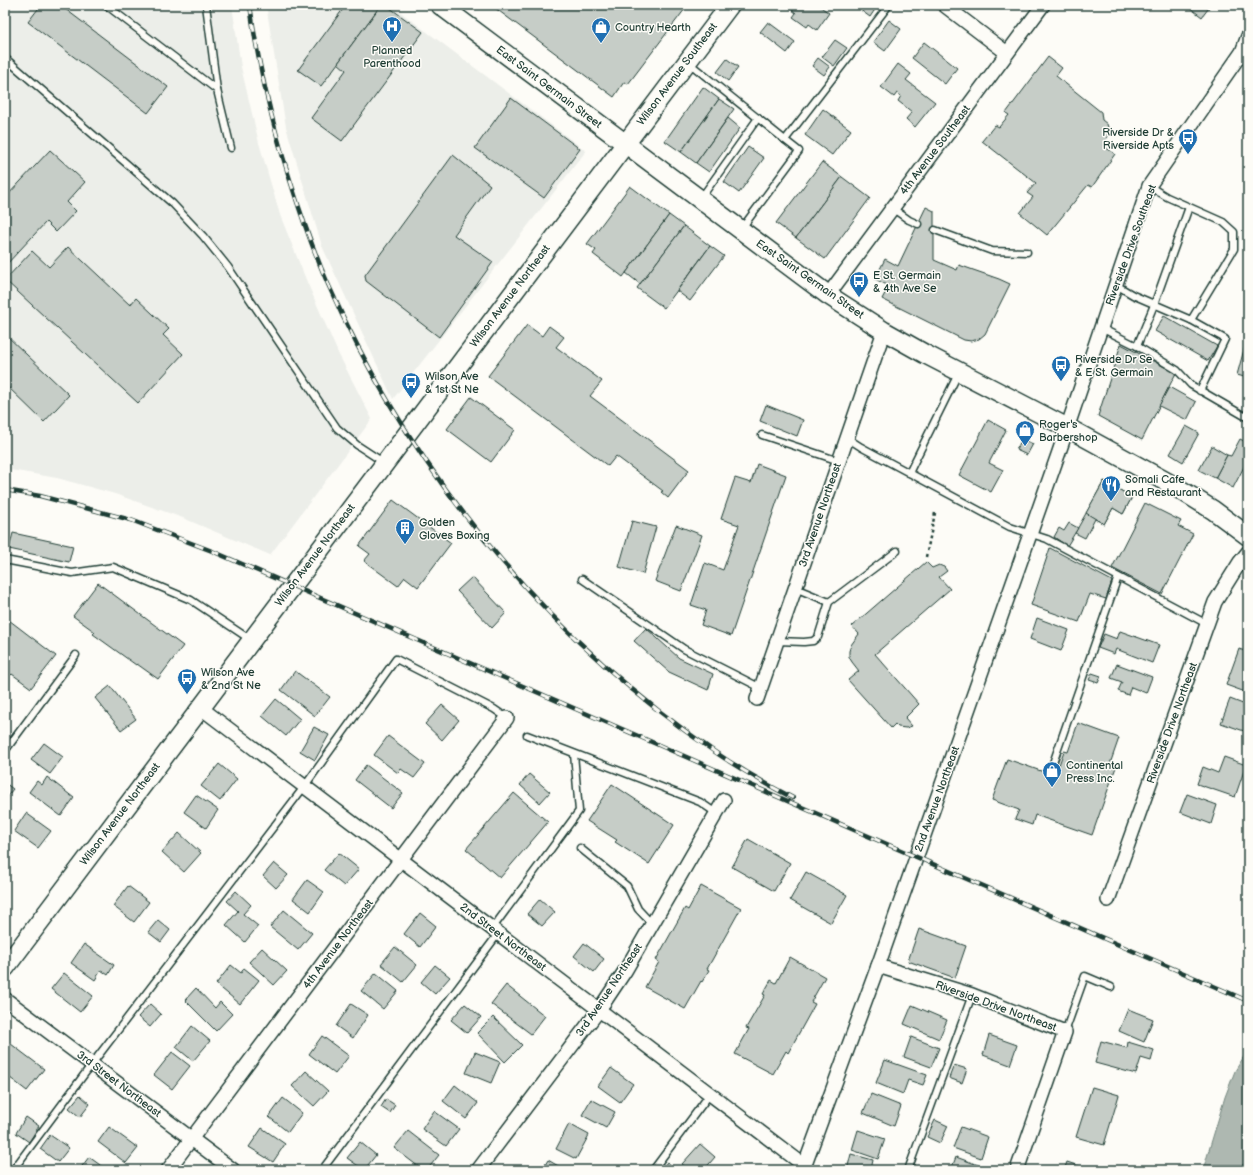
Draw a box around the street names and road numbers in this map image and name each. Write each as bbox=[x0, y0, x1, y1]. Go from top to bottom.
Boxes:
street label: Wilson Avenue Southeast bbox=[634, 20, 720, 128]
street label: East Saint Germain Street bbox=[494, 43, 605, 131]
street label: 4th Avenue Southeast bbox=[897, 102, 973, 197]
street label: Riverside Drive Southeast bbox=[1103, 182, 1159, 307]
street label: East Saint Germain Street bbox=[753, 237, 867, 322]
street label: Wilson Avenue Northeast bbox=[467, 242, 553, 350]
street label: 3rd Avenue Northeast bbox=[796, 461, 844, 569]
street label: Wilson Avenue Northeast bbox=[272, 501, 358, 609]
street label: Riverside Drive Northeast bbox=[1144, 660, 1200, 785]
street label: 2nd Avenue Northeast bbox=[912, 744, 962, 854]
street label: Wilson Avenue Northeast bbox=[77, 760, 163, 868]
street label: 4th Avenue Northeast bbox=[300, 896, 376, 991]
street label: 2nd Street Northeast bbox=[457, 900, 549, 974]
street label: 3rd Avenue Northeast bbox=[573, 941, 645, 1039]
street label: Riverside Drive Northeast bbox=[934, 978, 1059, 1034]
street label: 3rd Street Northeast bbox=[74, 1048, 164, 1120]

